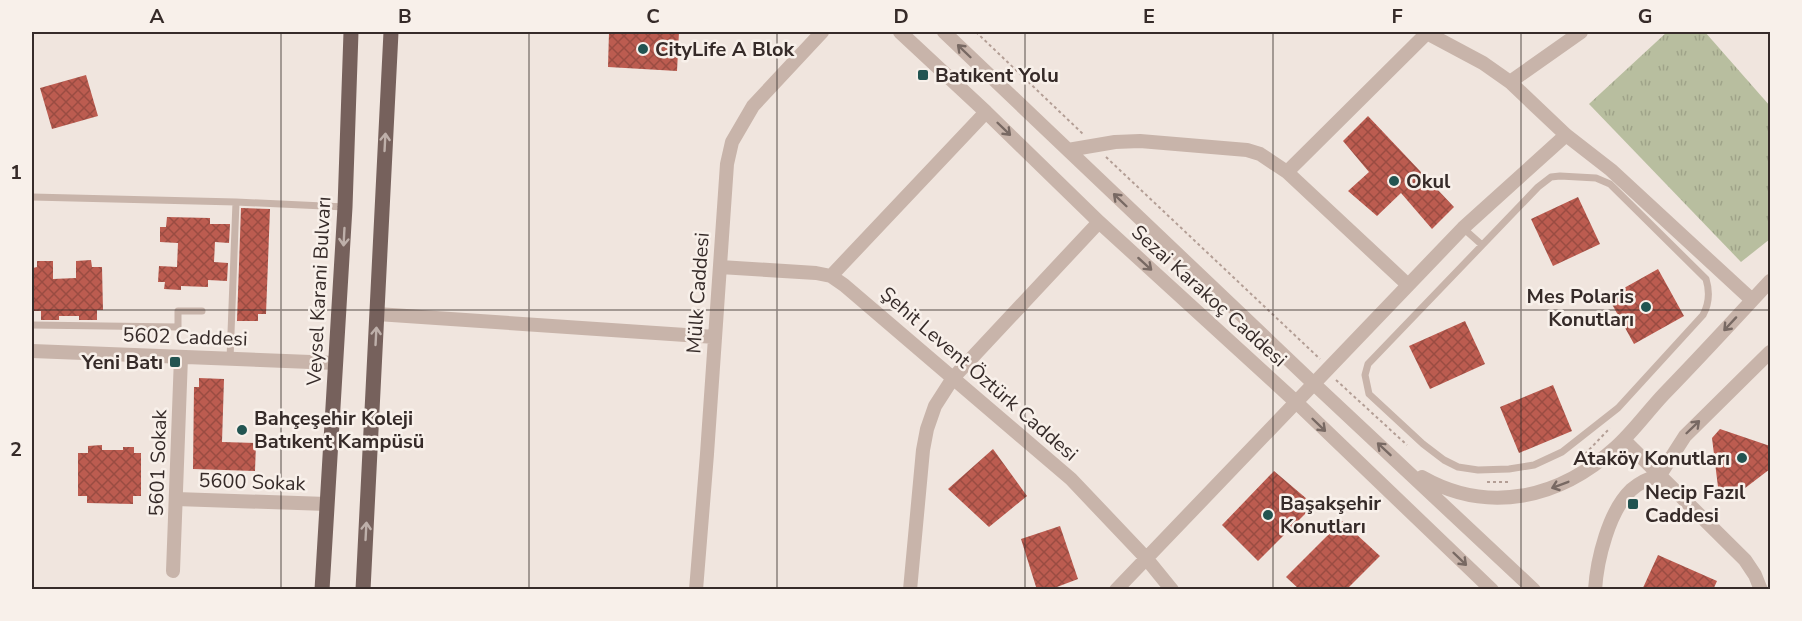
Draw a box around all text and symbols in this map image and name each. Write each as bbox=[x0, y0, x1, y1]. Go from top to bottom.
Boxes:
text: A bbox=[150, 3, 165, 30]
text: B bbox=[398, 3, 412, 30]
text: C bbox=[646, 3, 660, 30]
text: D bbox=[893, 3, 909, 30]
text: E bbox=[1143, 3, 1155, 30]
text: F bbox=[1391, 3, 1403, 30]
text: G bbox=[1638, 3, 1652, 30]
place label: CityLife A Blok bbox=[655, 36, 795, 63]
marker: CityLife A Blok bbox=[636, 42, 650, 56]
one-way arrow bbox=[957, 44, 972, 58]
place label: Batıkent Yolu bbox=[935, 62, 1059, 89]
marker: Batıkent Yolu bbox=[916, 68, 930, 82]
one-way arrow bbox=[997, 122, 1012, 136]
one-way arrow bbox=[379, 132, 390, 152]
text: 1 bbox=[10, 159, 22, 186]
place label: Okul bbox=[1406, 168, 1451, 195]
marker: Okul bbox=[1387, 174, 1401, 188]
one-way arrow bbox=[1113, 192, 1128, 207]
street label: Veysel Karani Bulvarı bbox=[301, 196, 337, 387]
street label: Sezai Karakoç Caddesi bbox=[1125, 219, 1293, 373]
one-way arrow bbox=[338, 226, 349, 246]
street label: Mülk Caddesi bbox=[680, 232, 716, 354]
one-way arrow bbox=[1137, 257, 1152, 271]
street label: Şehit Levent Öztürk Caddesi bbox=[874, 281, 1084, 467]
place label: Mes Polaris Konutları bbox=[1527, 283, 1634, 333]
marker: Mes Polaris Konutları bbox=[1639, 300, 1653, 314]
one-way arrow bbox=[1723, 316, 1738, 331]
street label: 5602 Caddesi bbox=[122, 321, 248, 353]
one-way arrow bbox=[370, 327, 381, 347]
place label: Yeni Batı bbox=[81, 349, 163, 376]
marker: Yeni Batı bbox=[168, 355, 182, 369]
place label: Bahçeşehir Koleji Batıkent Kampüsü bbox=[254, 405, 424, 455]
street label: 5601 Sokak bbox=[143, 408, 173, 517]
one-way arrow bbox=[1312, 417, 1327, 432]
one-way arrow bbox=[1686, 420, 1701, 435]
marker: Bahçeşehir Koleji Batıkent Kampüsü bbox=[235, 423, 249, 437]
text: 2 bbox=[10, 436, 22, 463]
one-way arrow bbox=[1377, 442, 1392, 456]
place label: Ataköy Konutları bbox=[1573, 445, 1730, 472]
marker: Ataköy Konutları bbox=[1735, 451, 1749, 465]
street label: 5600 Sokak bbox=[198, 467, 307, 497]
place label: Necip Fazıl Caddesi bbox=[1645, 479, 1746, 529]
one-way arrow bbox=[1551, 480, 1570, 491]
place label: Başakşehir Konutları bbox=[1280, 490, 1381, 540]
marker: Necip Fazıl Caddesi bbox=[1626, 497, 1640, 511]
marker: Başakşehir Konutları bbox=[1261, 508, 1275, 522]
one-way arrow bbox=[361, 522, 372, 542]
one-way arrow bbox=[1453, 552, 1468, 566]

